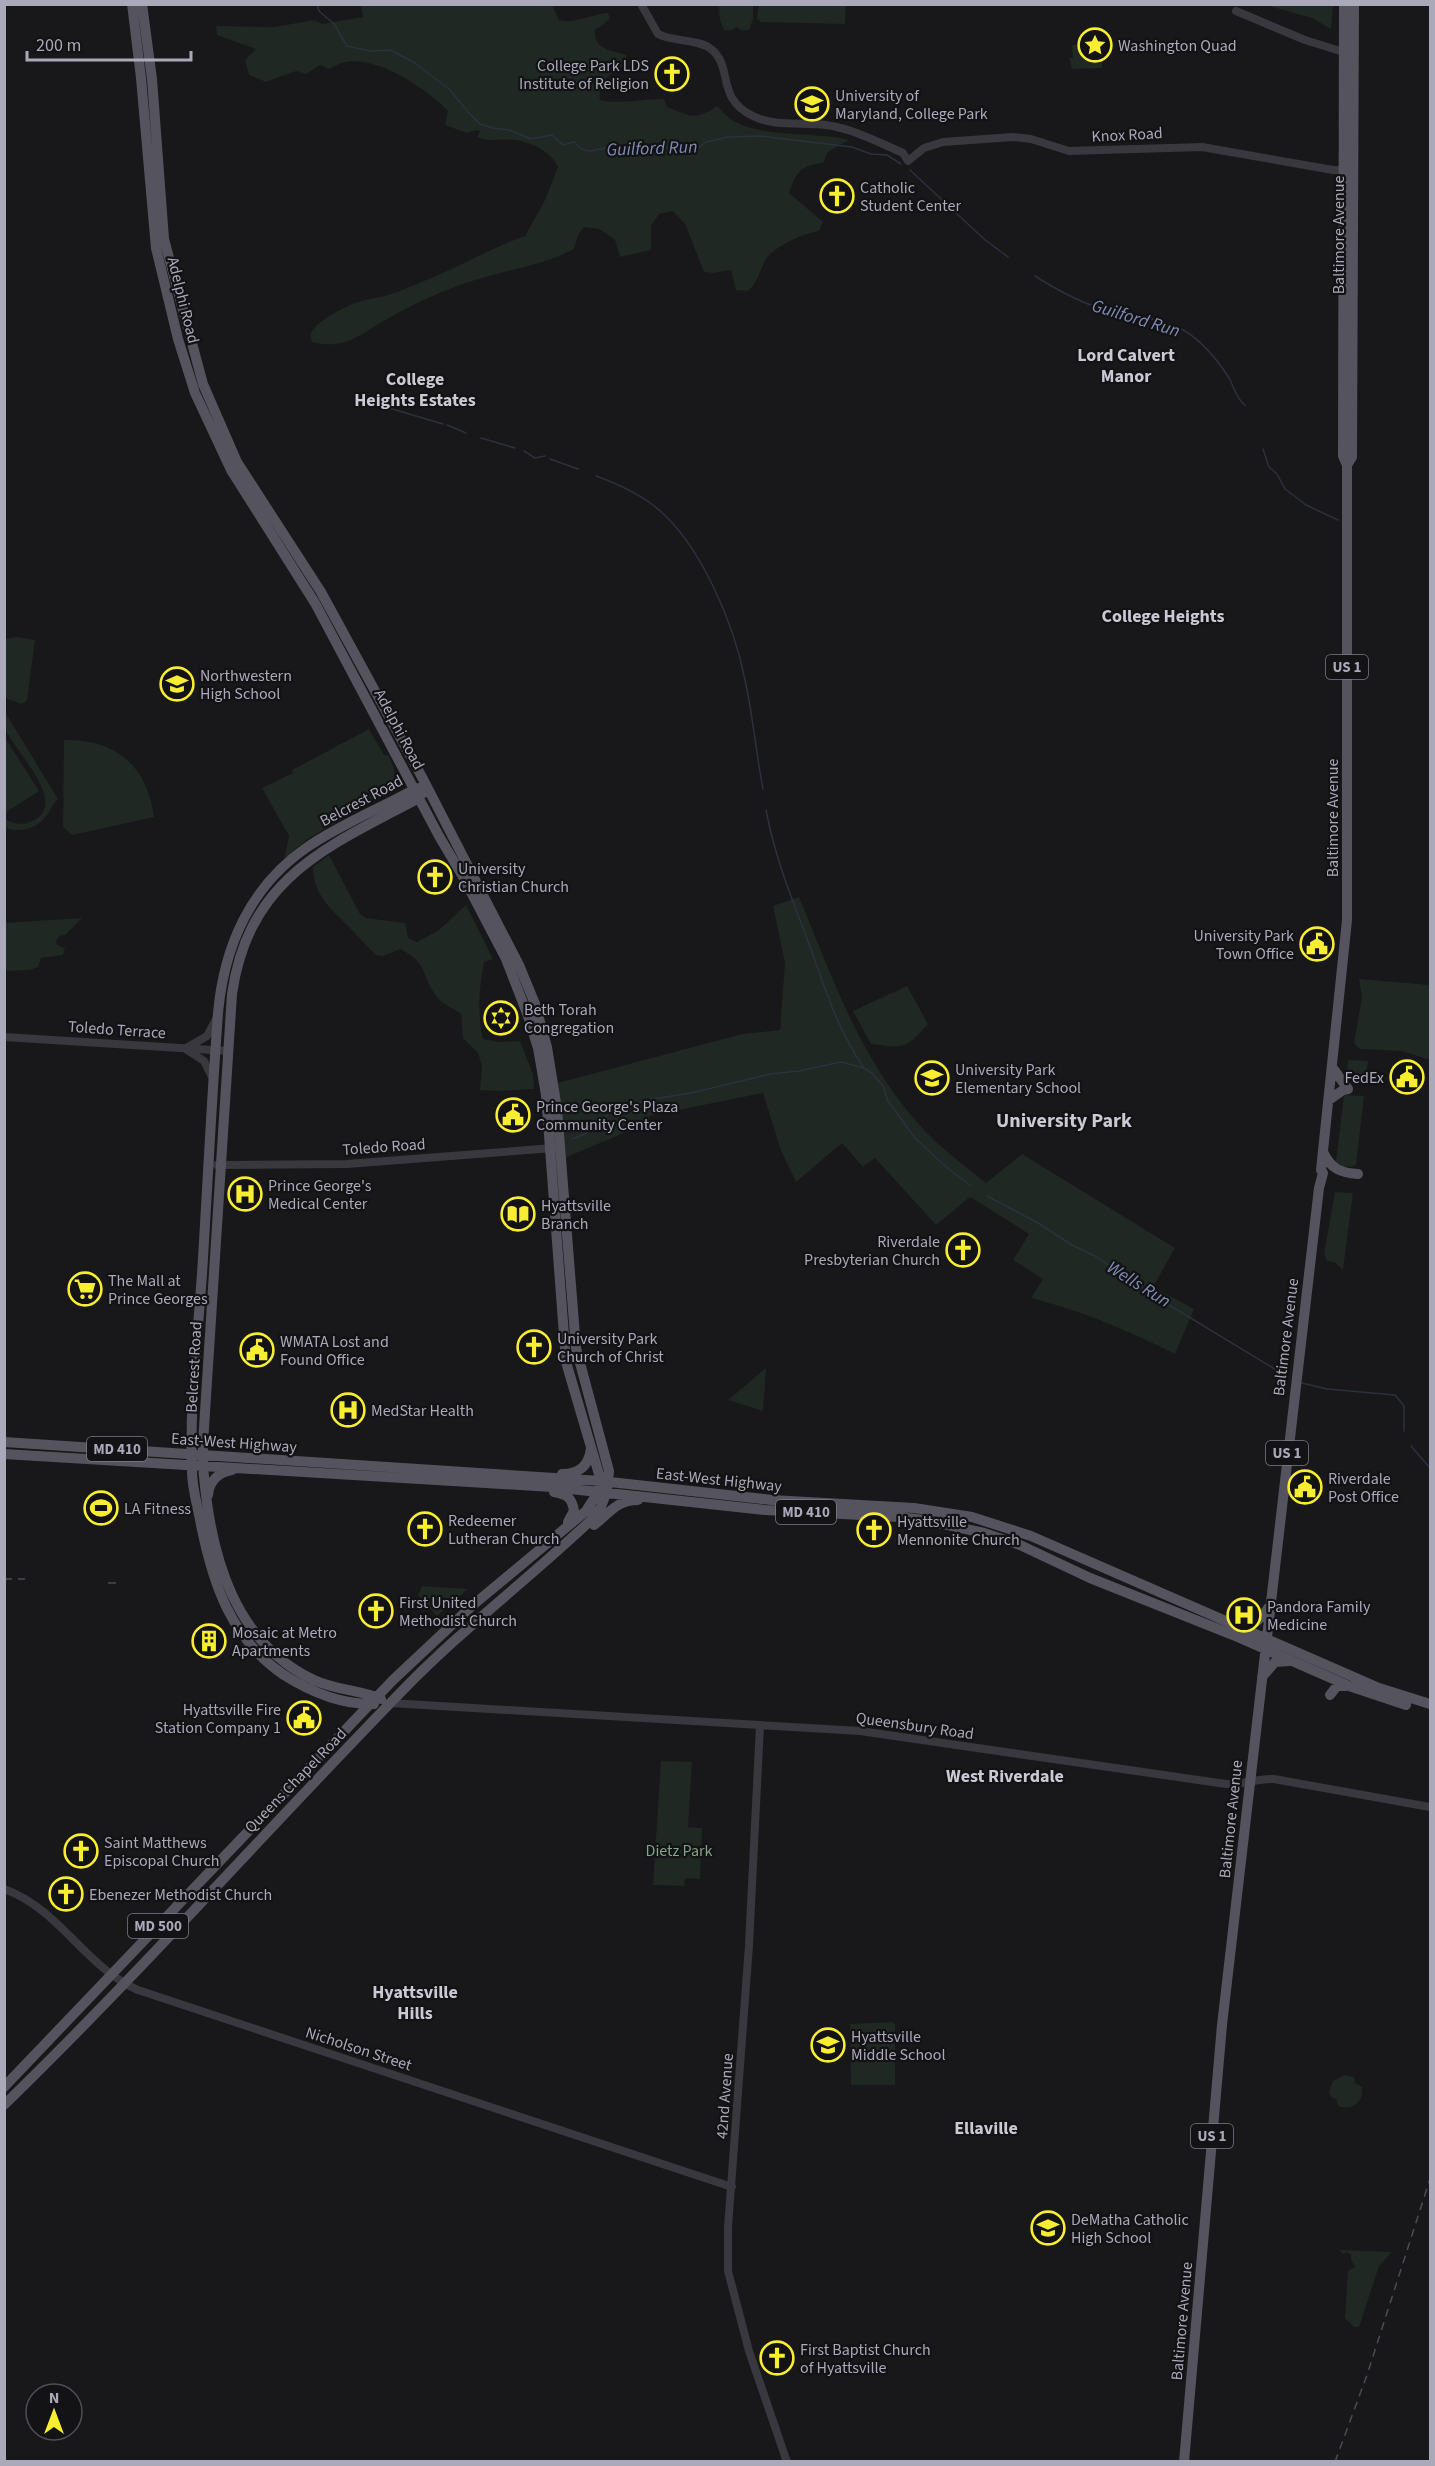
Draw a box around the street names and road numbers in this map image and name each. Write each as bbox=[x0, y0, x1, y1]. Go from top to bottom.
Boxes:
street label: Knox Road bbox=[1091, 122, 1163, 148]
street label: Baltimore Avenue bbox=[1328, 176, 1350, 294]
street label: Adelphi Road bbox=[162, 255, 204, 346]
road number: US 1 bbox=[1326, 655, 1368, 679]
street label: Adelphi Road bbox=[369, 685, 430, 774]
street label: Baltimore Avenue bbox=[1322, 759, 1344, 877]
street label: Belcrest Road bbox=[316, 770, 407, 832]
street label: Toledo Terrace bbox=[67, 1016, 167, 1044]
street label: Toledo Road bbox=[342, 1133, 426, 1161]
street label: Baltimore Avenue bbox=[1268, 1277, 1304, 1397]
street label: Belcrest Road bbox=[181, 1321, 207, 1413]
street label: East-West Highway bbox=[170, 1428, 298, 1458]
road number: MD 410 bbox=[87, 1437, 147, 1461]
road number: US 1 bbox=[1266, 1441, 1308, 1465]
street label: East-West Highway bbox=[655, 1462, 783, 1498]
road number: MD 410 bbox=[776, 1500, 836, 1524]
street label: Queensbury Road bbox=[854, 1707, 975, 1745]
street label: Queens Chapel Road bbox=[240, 1723, 352, 1838]
street label: Baltimore Avenue bbox=[1214, 1759, 1248, 1879]
road number: MD 500 bbox=[128, 1914, 188, 1938]
street label: Nicholson Street bbox=[303, 2021, 415, 2077]
street label: 42nd Avenue bbox=[711, 2052, 739, 2140]
road number: US 1 bbox=[1191, 2124, 1233, 2148]
street label: Baltimore Avenue bbox=[1166, 2261, 1198, 2381]

